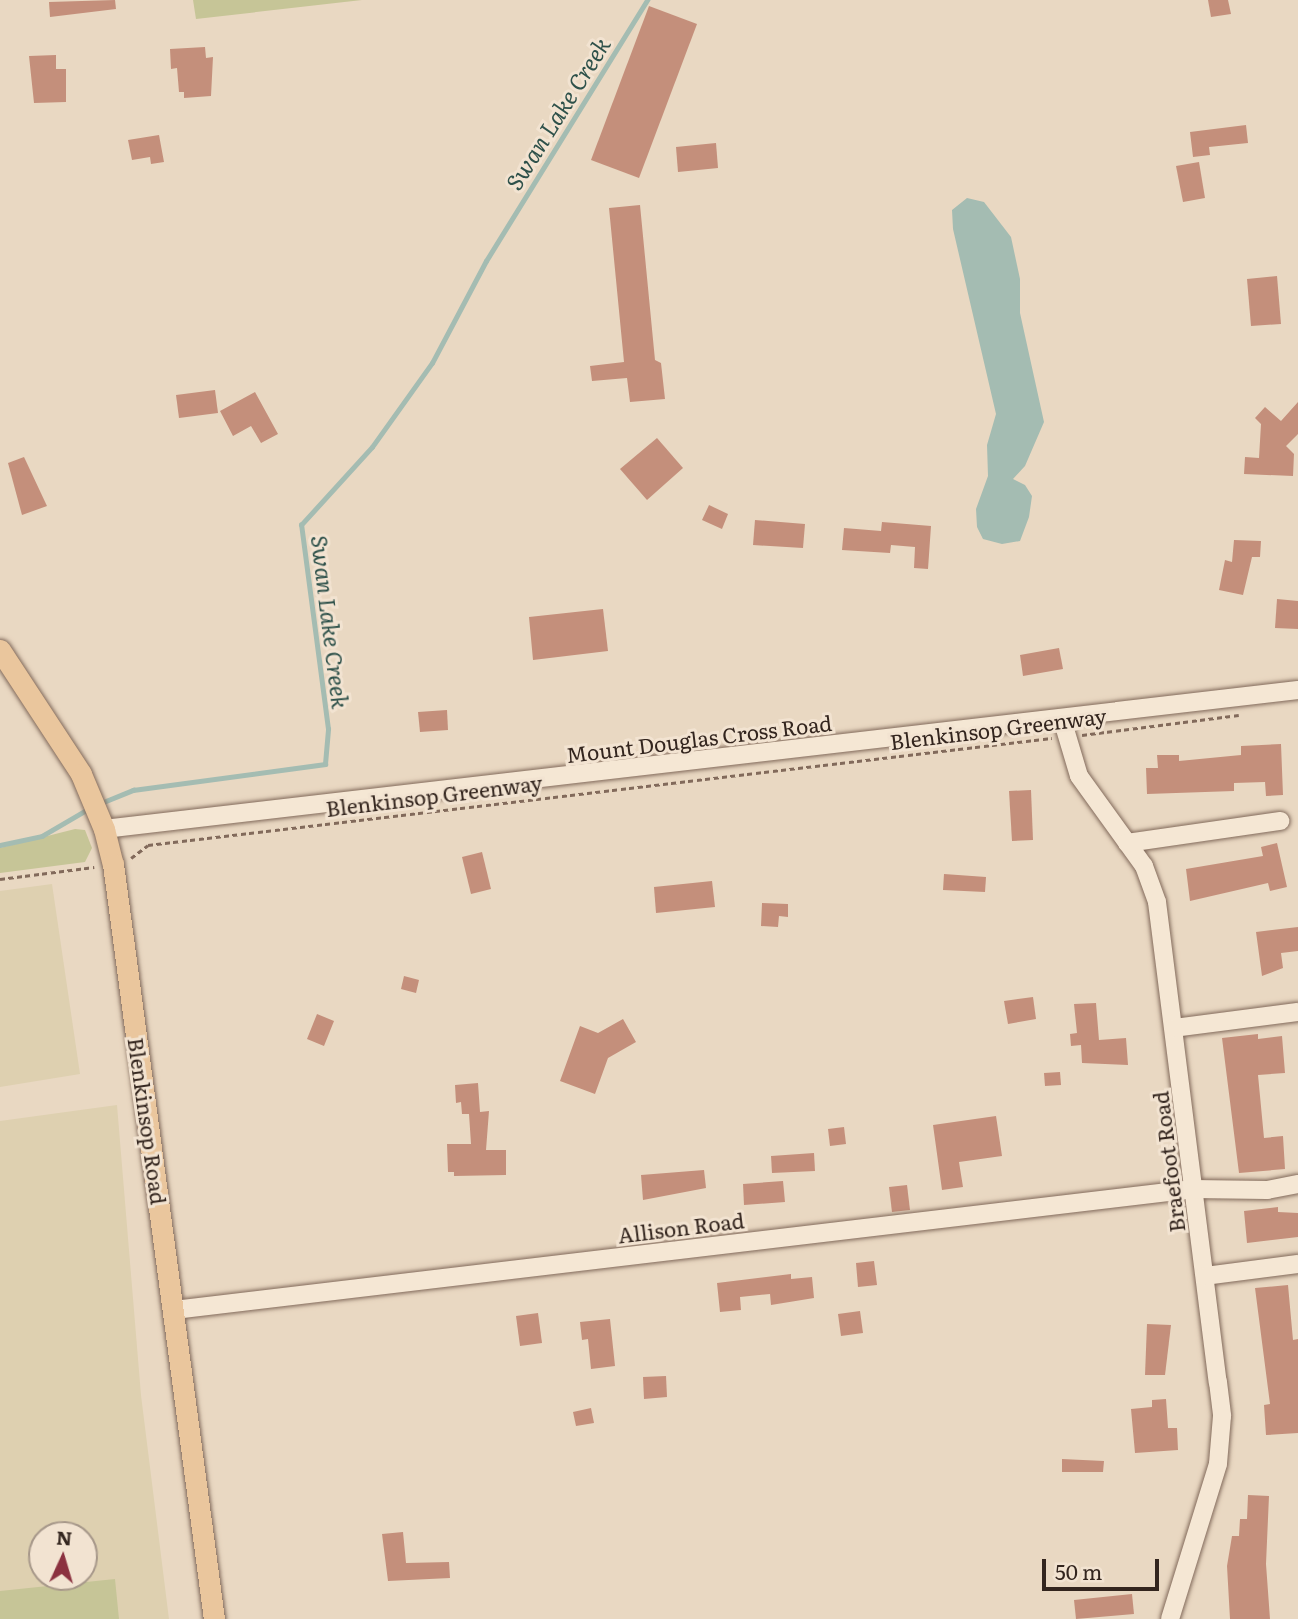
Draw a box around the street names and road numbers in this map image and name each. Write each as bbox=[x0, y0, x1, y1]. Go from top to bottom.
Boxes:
street label: Blenkinsop Greenway bbox=[888, 702, 1108, 754]
street label: Mount Douglas Cross Road bbox=[565, 709, 833, 767]
street label: Blenkinsop Greenway bbox=[324, 769, 544, 821]
street label: Blenkinsop Road bbox=[124, 1036, 172, 1206]
street label: Braefoot Road bbox=[1147, 1090, 1189, 1234]
street label: Allison Road bbox=[616, 1207, 746, 1247]

